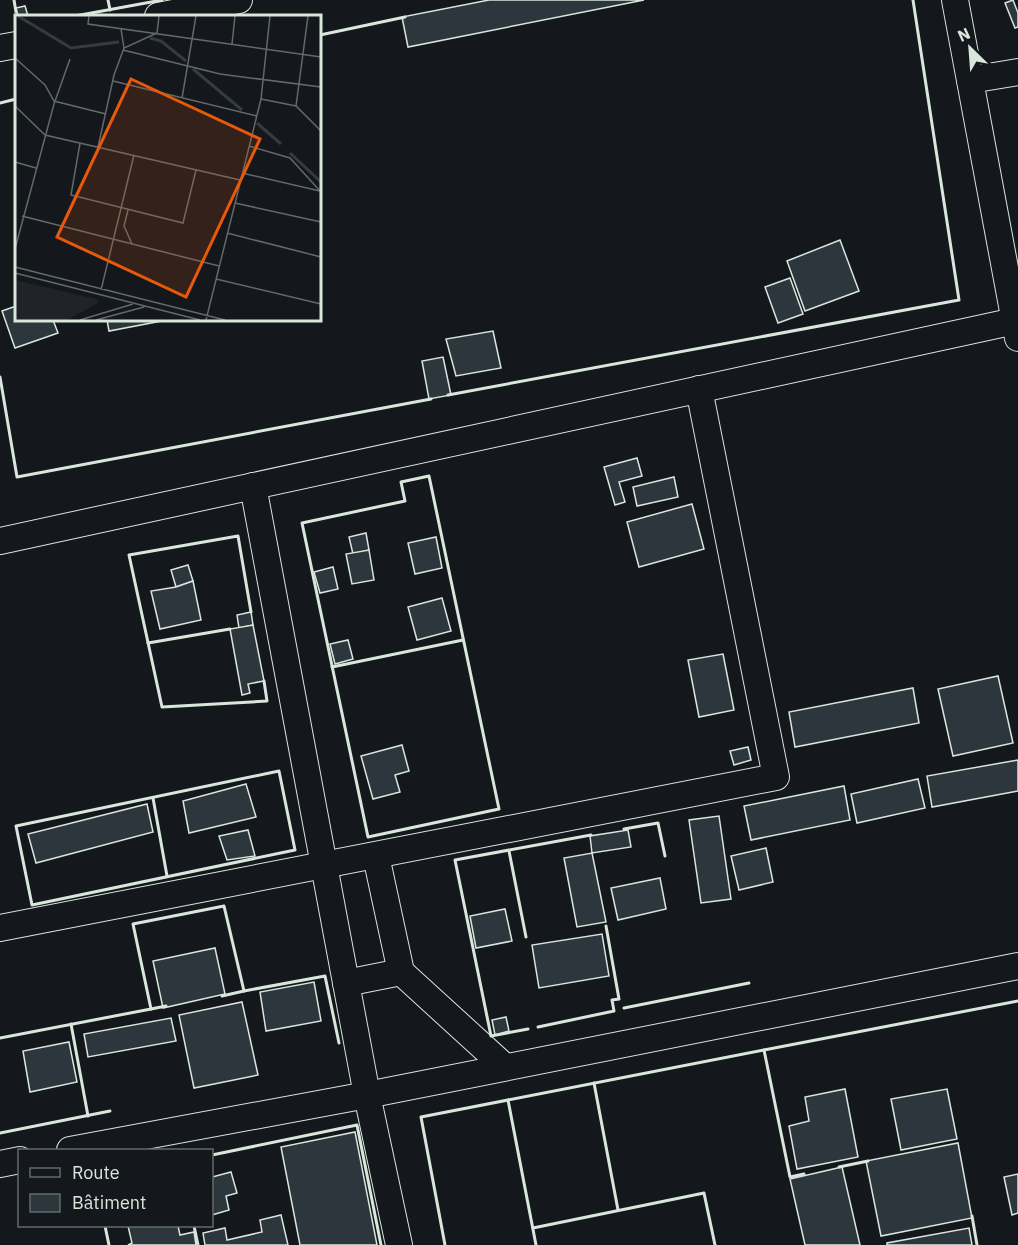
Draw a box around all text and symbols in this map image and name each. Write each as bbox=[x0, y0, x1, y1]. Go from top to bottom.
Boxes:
inset map bbox=[15, 15, 321, 321]
north arrow bbox=[940, 18, 1000, 78]
text: N bbox=[954, 23, 973, 46]
legend bbox=[18, 1149, 213, 1227]
text: Route bbox=[72, 1161, 120, 1184]
text: Bâtiment bbox=[72, 1191, 146, 1214]

